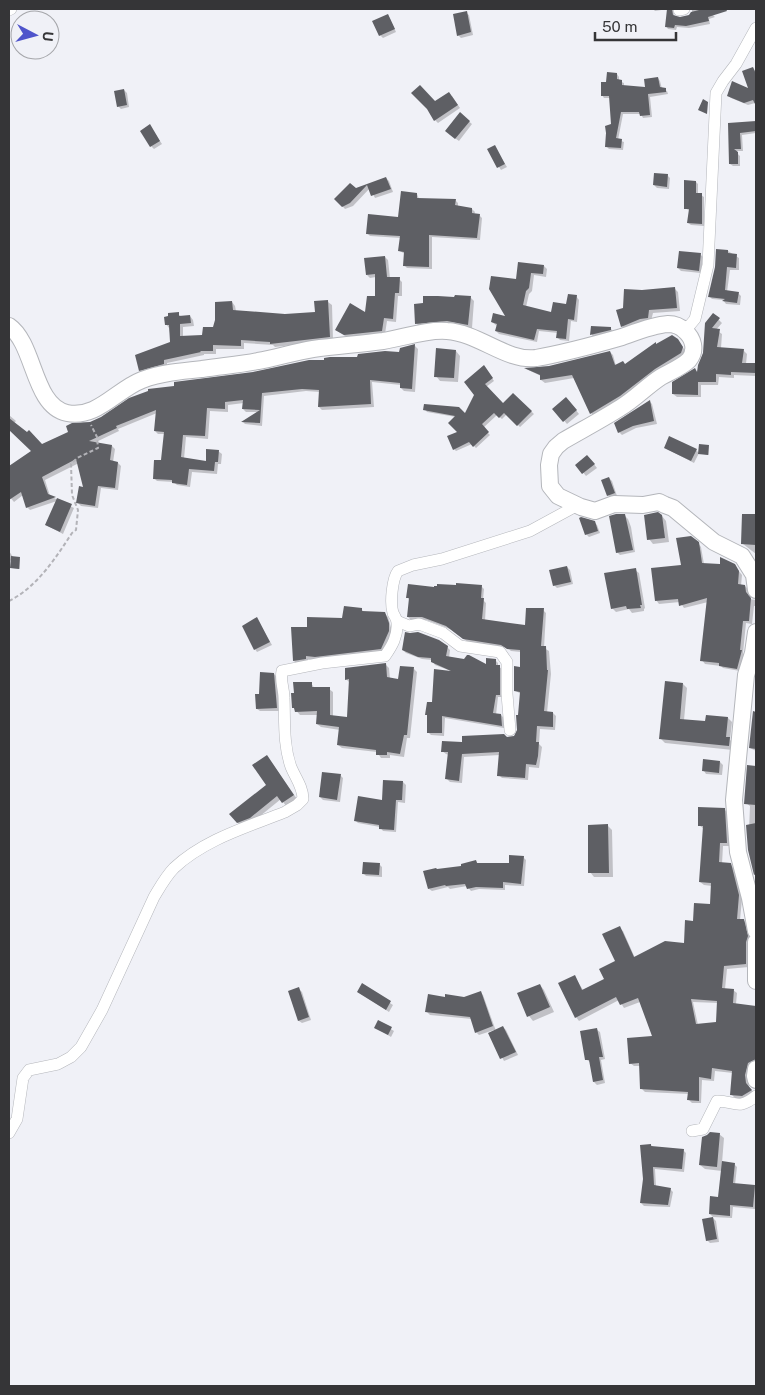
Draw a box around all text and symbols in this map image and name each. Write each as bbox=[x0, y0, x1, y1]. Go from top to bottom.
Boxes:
north arrow bbox=[10, 10, 60, 60]
scale bar bbox=[595, 10, 676, 42]
text: 50 m bbox=[602, 18, 637, 35]
text: U bbox=[39, 30, 56, 42]

